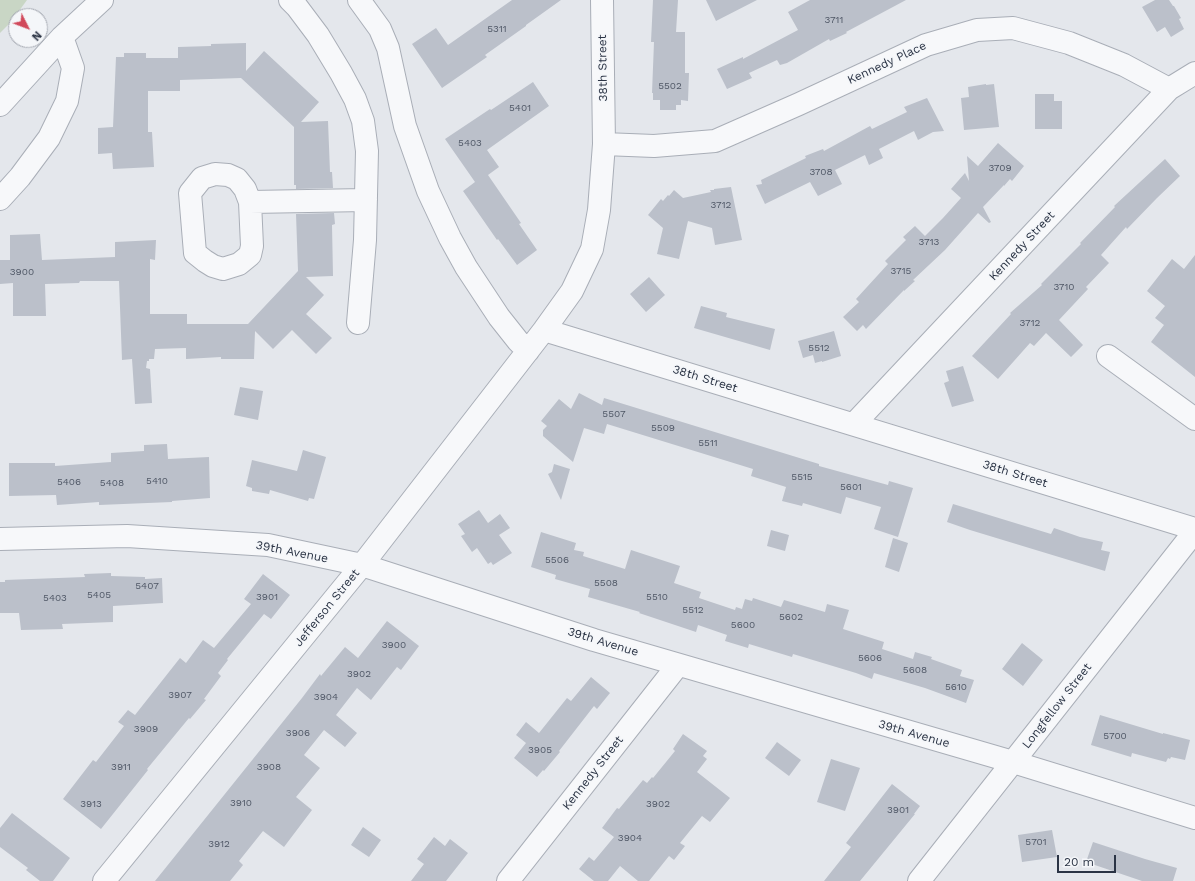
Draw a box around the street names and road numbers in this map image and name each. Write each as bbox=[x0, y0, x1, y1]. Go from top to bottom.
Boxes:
street label: 38th Street bbox=[595, 34, 611, 102]
street label: Kennedy Place bbox=[845, 38, 929, 88]
street label: Kennedy Street bbox=[986, 208, 1058, 284]
street label: 38th Street bbox=[671, 362, 739, 396]
street label: 38th Street bbox=[981, 457, 1049, 491]
street label: 39th Avenue bbox=[255, 538, 329, 566]
street label: Jefferson Street bbox=[291, 566, 363, 650]
street label: 39th Avenue bbox=[566, 624, 640, 660]
street label: Longfellow Street bbox=[1019, 661, 1095, 751]
street label: 39th Avenue bbox=[877, 717, 951, 751]
street label: Kennedy Street bbox=[560, 733, 626, 813]

